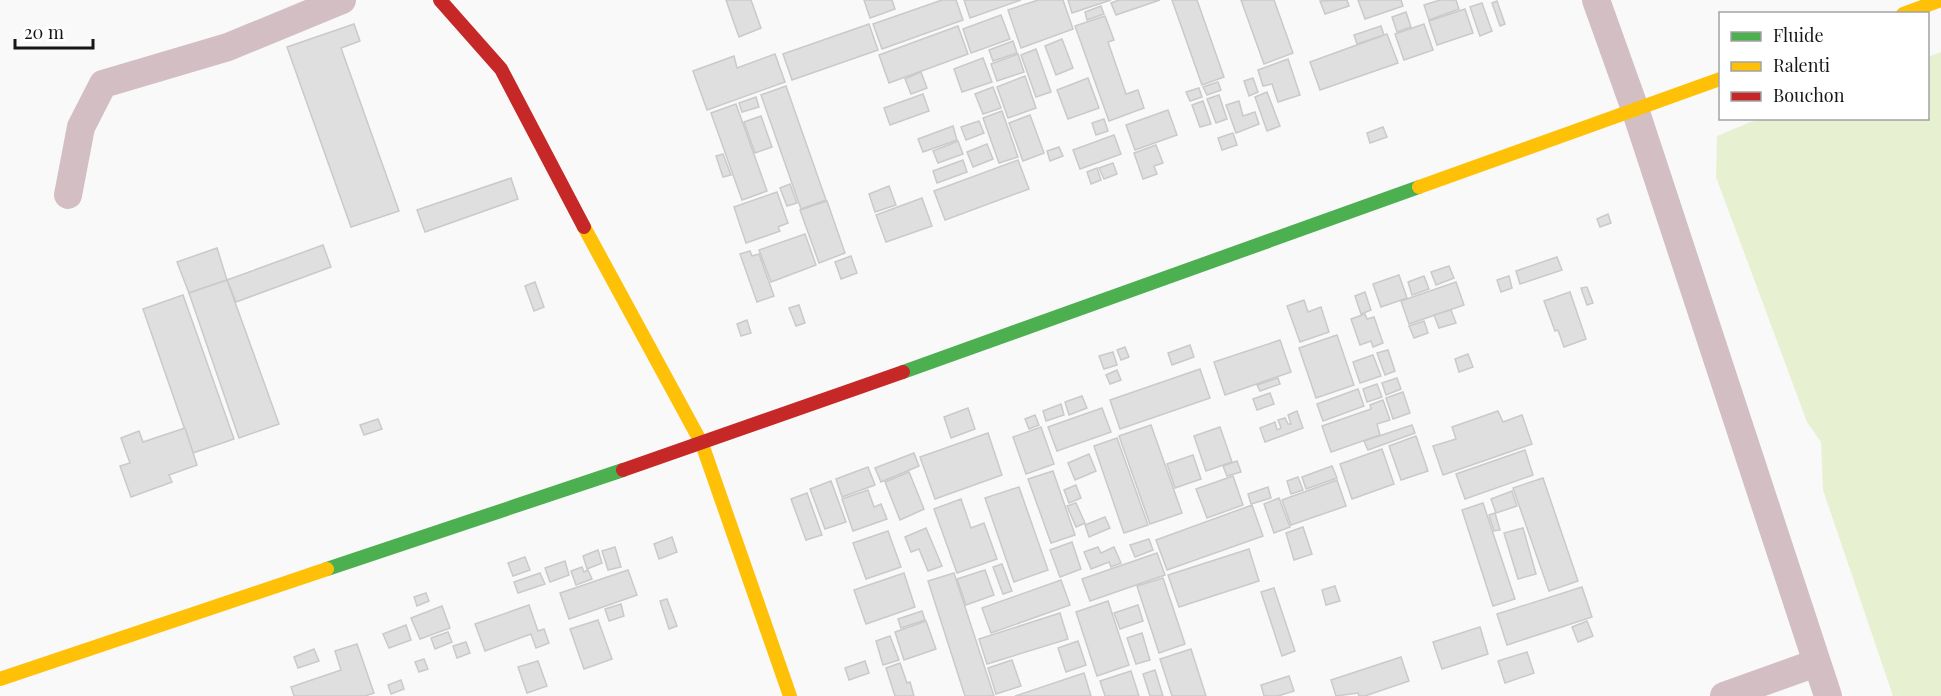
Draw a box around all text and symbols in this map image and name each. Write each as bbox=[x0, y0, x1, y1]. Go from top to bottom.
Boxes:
scale bar bbox=[15, 12, 93, 50]
legend bbox=[1719, 12, 1929, 120]
text: 20 m bbox=[24, 20, 64, 44]
text: Fluide bbox=[1773, 23, 1824, 47]
text: Ralenti bbox=[1773, 53, 1830, 77]
text: Bouchon bbox=[1773, 83, 1845, 107]

